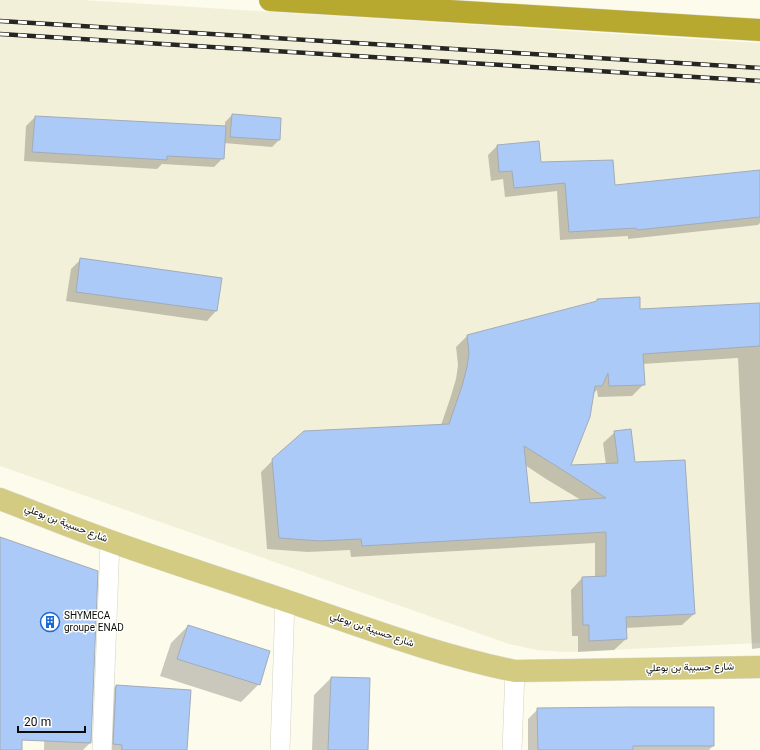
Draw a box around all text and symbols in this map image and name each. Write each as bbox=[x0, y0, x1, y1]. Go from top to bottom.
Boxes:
street label: شارع حسيبة بن بوعلي bbox=[22, 501, 110, 547]
place label: SHYMECA groupe ENAD bbox=[64, 609, 124, 636]
street label: شارع حسيبة بن بوعلي bbox=[328, 609, 416, 651]
building icon: SHYMECA groupe ENAD bbox=[39, 611, 61, 633]
street label: شارع حسيبة بن بوعلي bbox=[646, 660, 734, 676]
scale bar bbox=[18, 708, 85, 734]
text: 20 m bbox=[24, 714, 51, 732]

